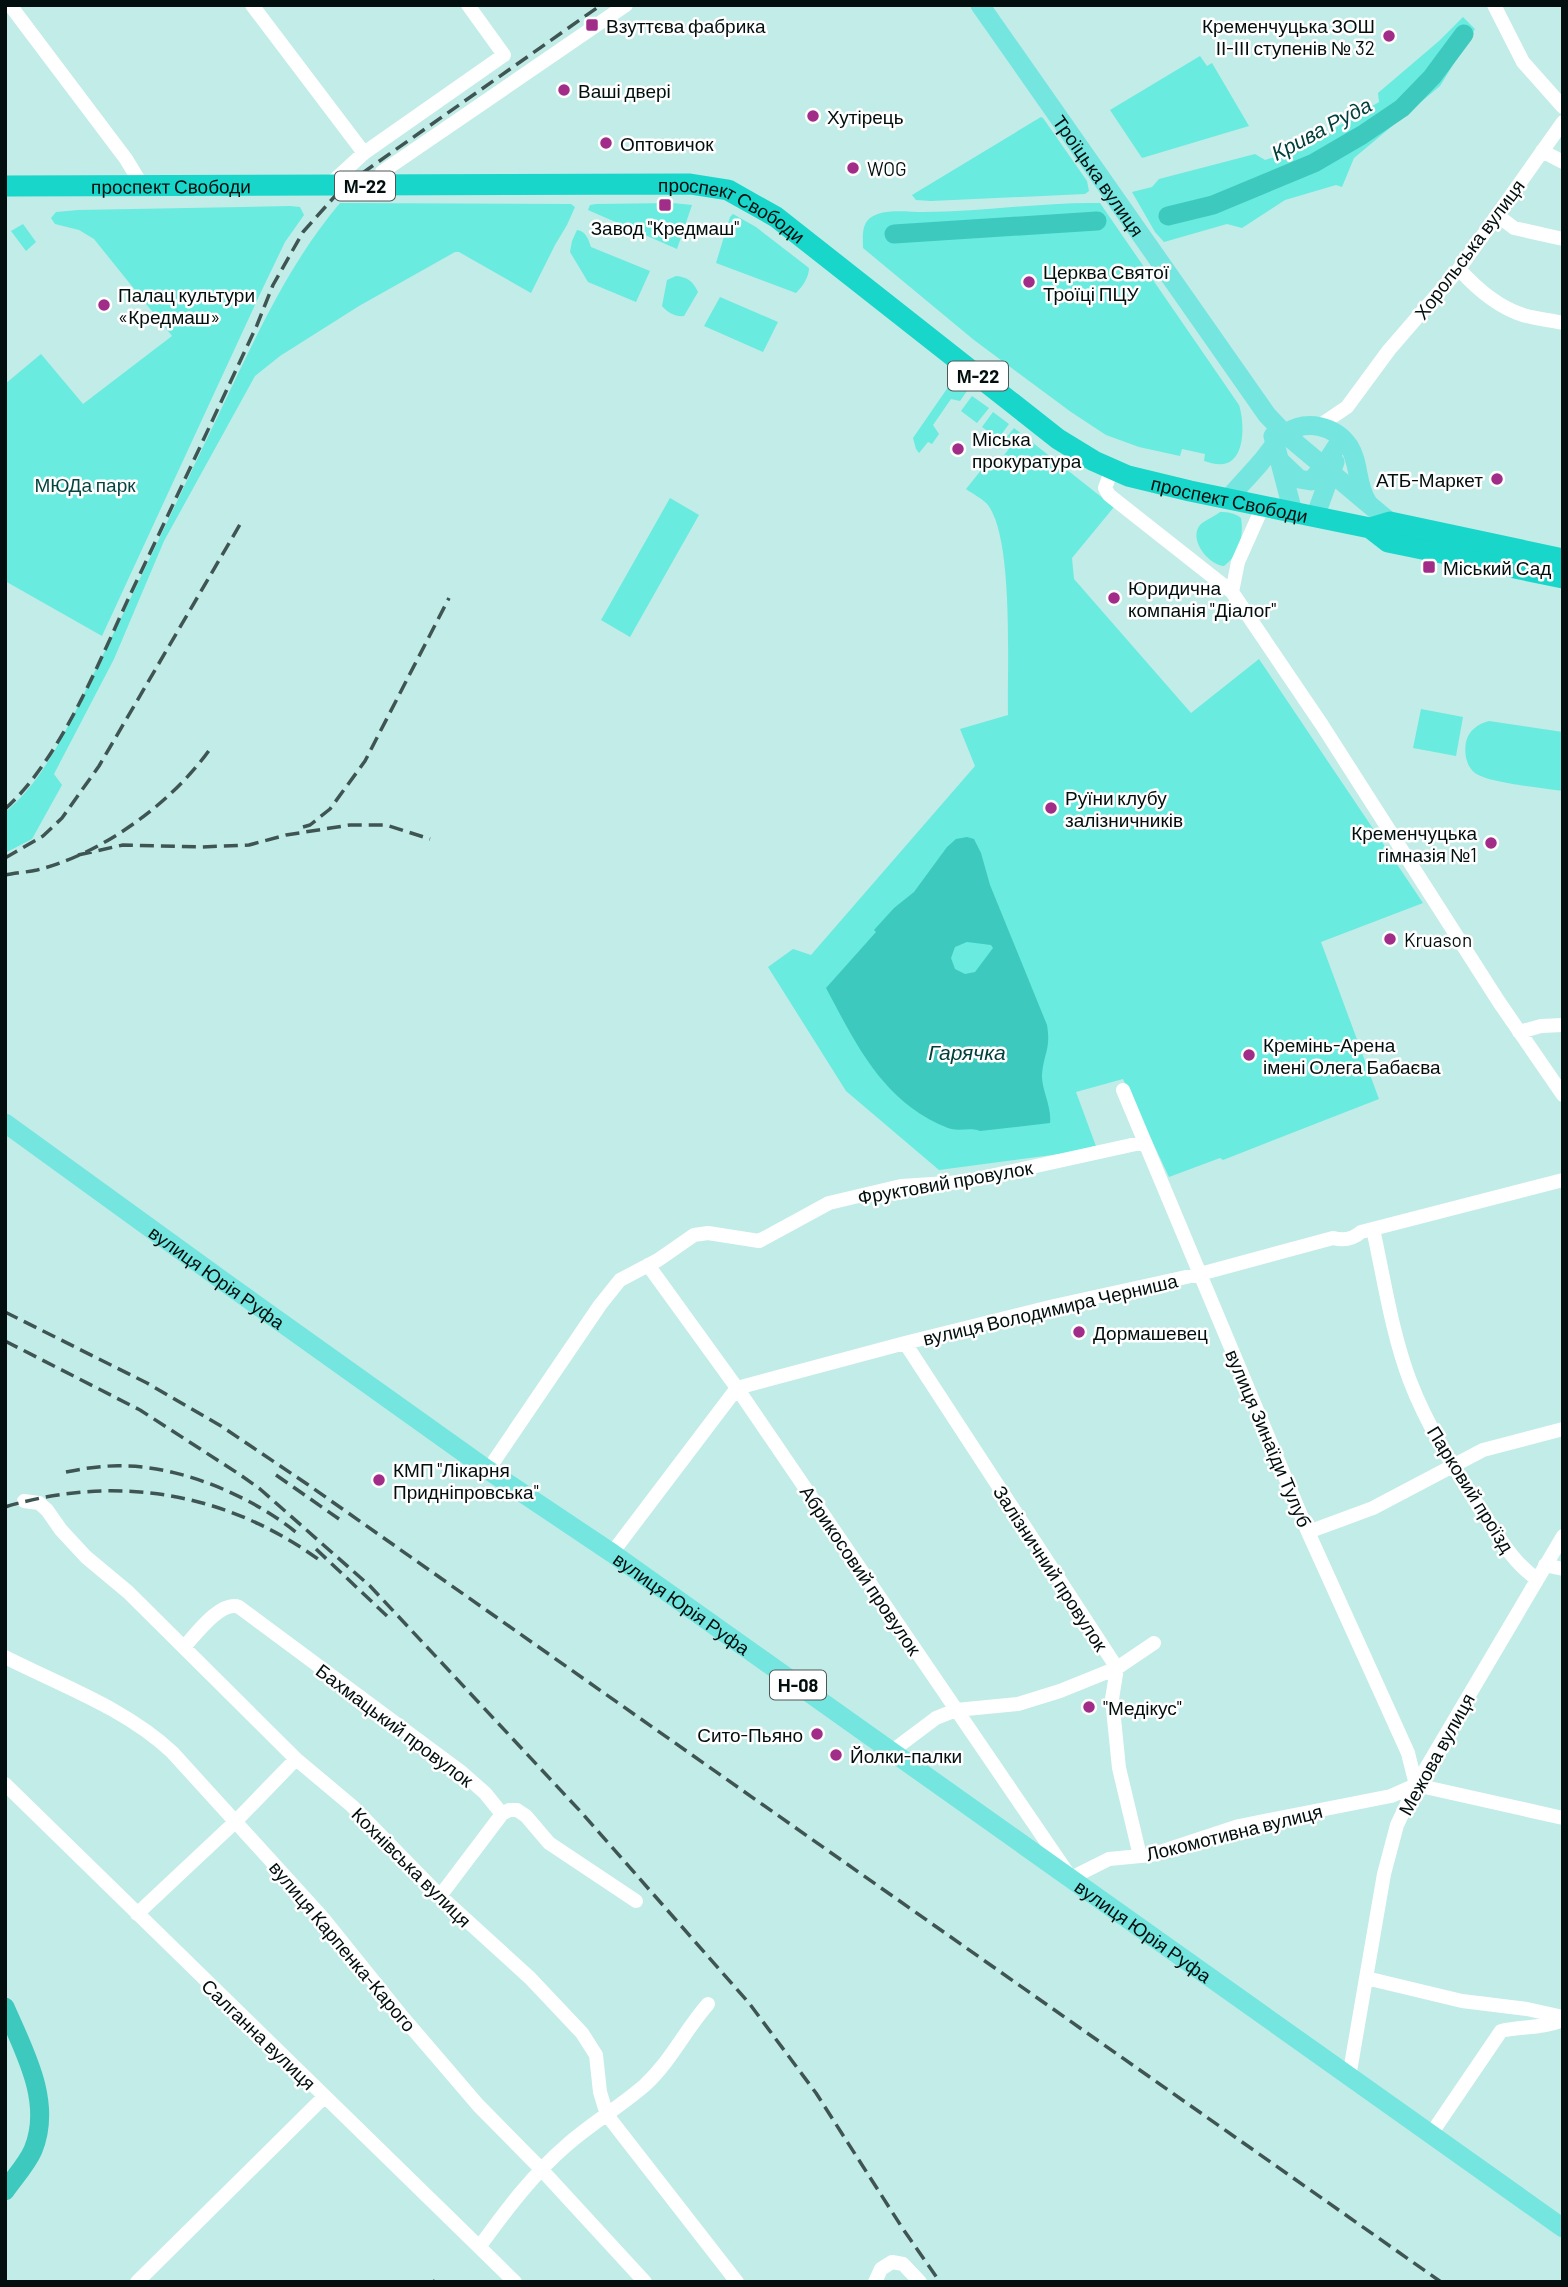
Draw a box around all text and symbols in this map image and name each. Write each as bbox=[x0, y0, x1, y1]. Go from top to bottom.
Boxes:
place label: Взуттєва фабрика bbox=[606, 14, 766, 37]
place label: Кременчуцька ЗОШ ІІ-ІІІ ступенів № 32 bbox=[1202, 14, 1375, 59]
marker: Взуттєва фабрика bbox=[584, 17, 600, 33]
marker: Кременчуцька ЗОШ ІІ-ІІІ ступенів № 32 bbox=[1381, 28, 1397, 44]
place label: Ваші двері bbox=[578, 79, 671, 102]
marker: Ваші двері bbox=[556, 82, 572, 98]
water label: Крива Руда bbox=[1267, 91, 1375, 165]
place label: Хутірець bbox=[827, 105, 904, 128]
marker: Хутірець bbox=[805, 108, 821, 124]
street label: Троїцька вулиця bbox=[1049, 110, 1150, 240]
place label: Оптовичок bbox=[620, 132, 714, 155]
marker: Оптовичок bbox=[598, 135, 614, 151]
place label: WOG bbox=[867, 157, 907, 180]
marker: WOG bbox=[845, 160, 861, 176]
road number: М-22 bbox=[335, 172, 395, 201]
street label: проспект Свободи bbox=[658, 173, 810, 247]
street label: проспект Свободи bbox=[91, 174, 251, 197]
street label: Хорольська вулиця bbox=[1409, 175, 1529, 323]
marker: Завод "Кредмаш" bbox=[657, 197, 673, 213]
place label: Завод "Кредмаш" bbox=[591, 216, 739, 239]
place label: Церква Святої Троїці ПЦУ bbox=[1043, 260, 1170, 305]
marker: Церква Святої Троїці ПЦУ bbox=[1021, 274, 1037, 290]
place label: Палац культури «Кредмаш» bbox=[118, 283, 255, 328]
marker: Палац культури «Кредмаш» bbox=[96, 297, 112, 313]
road number: М-22 bbox=[948, 362, 1008, 390]
place label: Міська прокуратура bbox=[972, 427, 1082, 472]
marker: Міська прокуратура bbox=[950, 441, 966, 457]
place label: АТБ-Маркет bbox=[1376, 468, 1483, 491]
street label: проспект Свободи bbox=[1149, 471, 1310, 526]
marker: АТБ-Маркет bbox=[1489, 471, 1505, 487]
park label: МЮДа парк bbox=[34, 473, 136, 496]
place label: Міський Сад bbox=[1443, 556, 1551, 579]
marker: Міський Сад bbox=[1421, 559, 1437, 575]
place label: Юридична компанія "Діалог" bbox=[1128, 576, 1276, 621]
marker: Юридична компанія "Діалог" bbox=[1106, 590, 1122, 606]
place label: Руїни клубу залізничників bbox=[1065, 786, 1183, 831]
marker: Руїни клубу залізничників bbox=[1043, 800, 1059, 816]
place label: Кременчуцька гімназія №1 bbox=[1351, 821, 1477, 866]
marker: Кременчуцька гімназія №1 bbox=[1483, 835, 1499, 851]
place label: Kruason bbox=[1404, 928, 1472, 951]
marker: Kruason bbox=[1382, 931, 1398, 947]
place label: Кремінь-Арена імені Олега Бабаєва bbox=[1263, 1033, 1441, 1078]
water label: Гарячка bbox=[928, 1039, 1006, 1064]
marker: Кремінь-Арена імені Олега Бабаєва bbox=[1241, 1047, 1257, 1063]
street label: Фруктовий провулок bbox=[856, 1155, 1035, 1209]
street label: вулиця Юрія Руфа bbox=[145, 1220, 290, 1333]
street label: вулиця Володимира Черниша bbox=[920, 1268, 1180, 1350]
place label: Дормашевец bbox=[1093, 1321, 1208, 1344]
marker: Дормашевец bbox=[1071, 1324, 1087, 1340]
street label: вулиця Зинаїди Тулуб bbox=[1221, 1346, 1317, 1530]
street label: Парковий проїзд bbox=[1423, 1421, 1519, 1557]
place label: КМП "Лікарня Придніпровська" bbox=[393, 1458, 539, 1503]
marker: КМП "Лікарня Придніпровська" bbox=[371, 1472, 387, 1488]
street label: Абрикосовий провулок bbox=[796, 1481, 927, 1660]
street label: Залізничний провулок bbox=[989, 1481, 1114, 1656]
street label: вулиця Юрія Руфа bbox=[610, 1547, 755, 1659]
street label: Бахмацький провулок bbox=[312, 1658, 479, 1792]
road number: Н-08 bbox=[770, 1670, 826, 1700]
street label: Межова вулиця bbox=[1393, 1689, 1479, 1819]
place label: "Медікус" bbox=[1103, 1696, 1182, 1719]
marker: "Медікус" bbox=[1081, 1699, 1097, 1715]
place label: Сито-Пьяно bbox=[697, 1723, 803, 1746]
marker: Сито-Пьяно bbox=[809, 1726, 825, 1742]
place label: Йолки-палки bbox=[850, 1744, 962, 1767]
marker: Йолки-палки bbox=[828, 1747, 844, 1763]
street label: Локомотивна вулиця bbox=[1143, 1799, 1325, 1865]
street label: Кохнівська вулиця bbox=[347, 1802, 477, 1932]
street label: вулиця Карпенка-Карого bbox=[265, 1856, 421, 2036]
street label: вулиця Юрія Руфа bbox=[1071, 1874, 1217, 1987]
street label: Салганна вулиця bbox=[197, 1974, 321, 2094]

